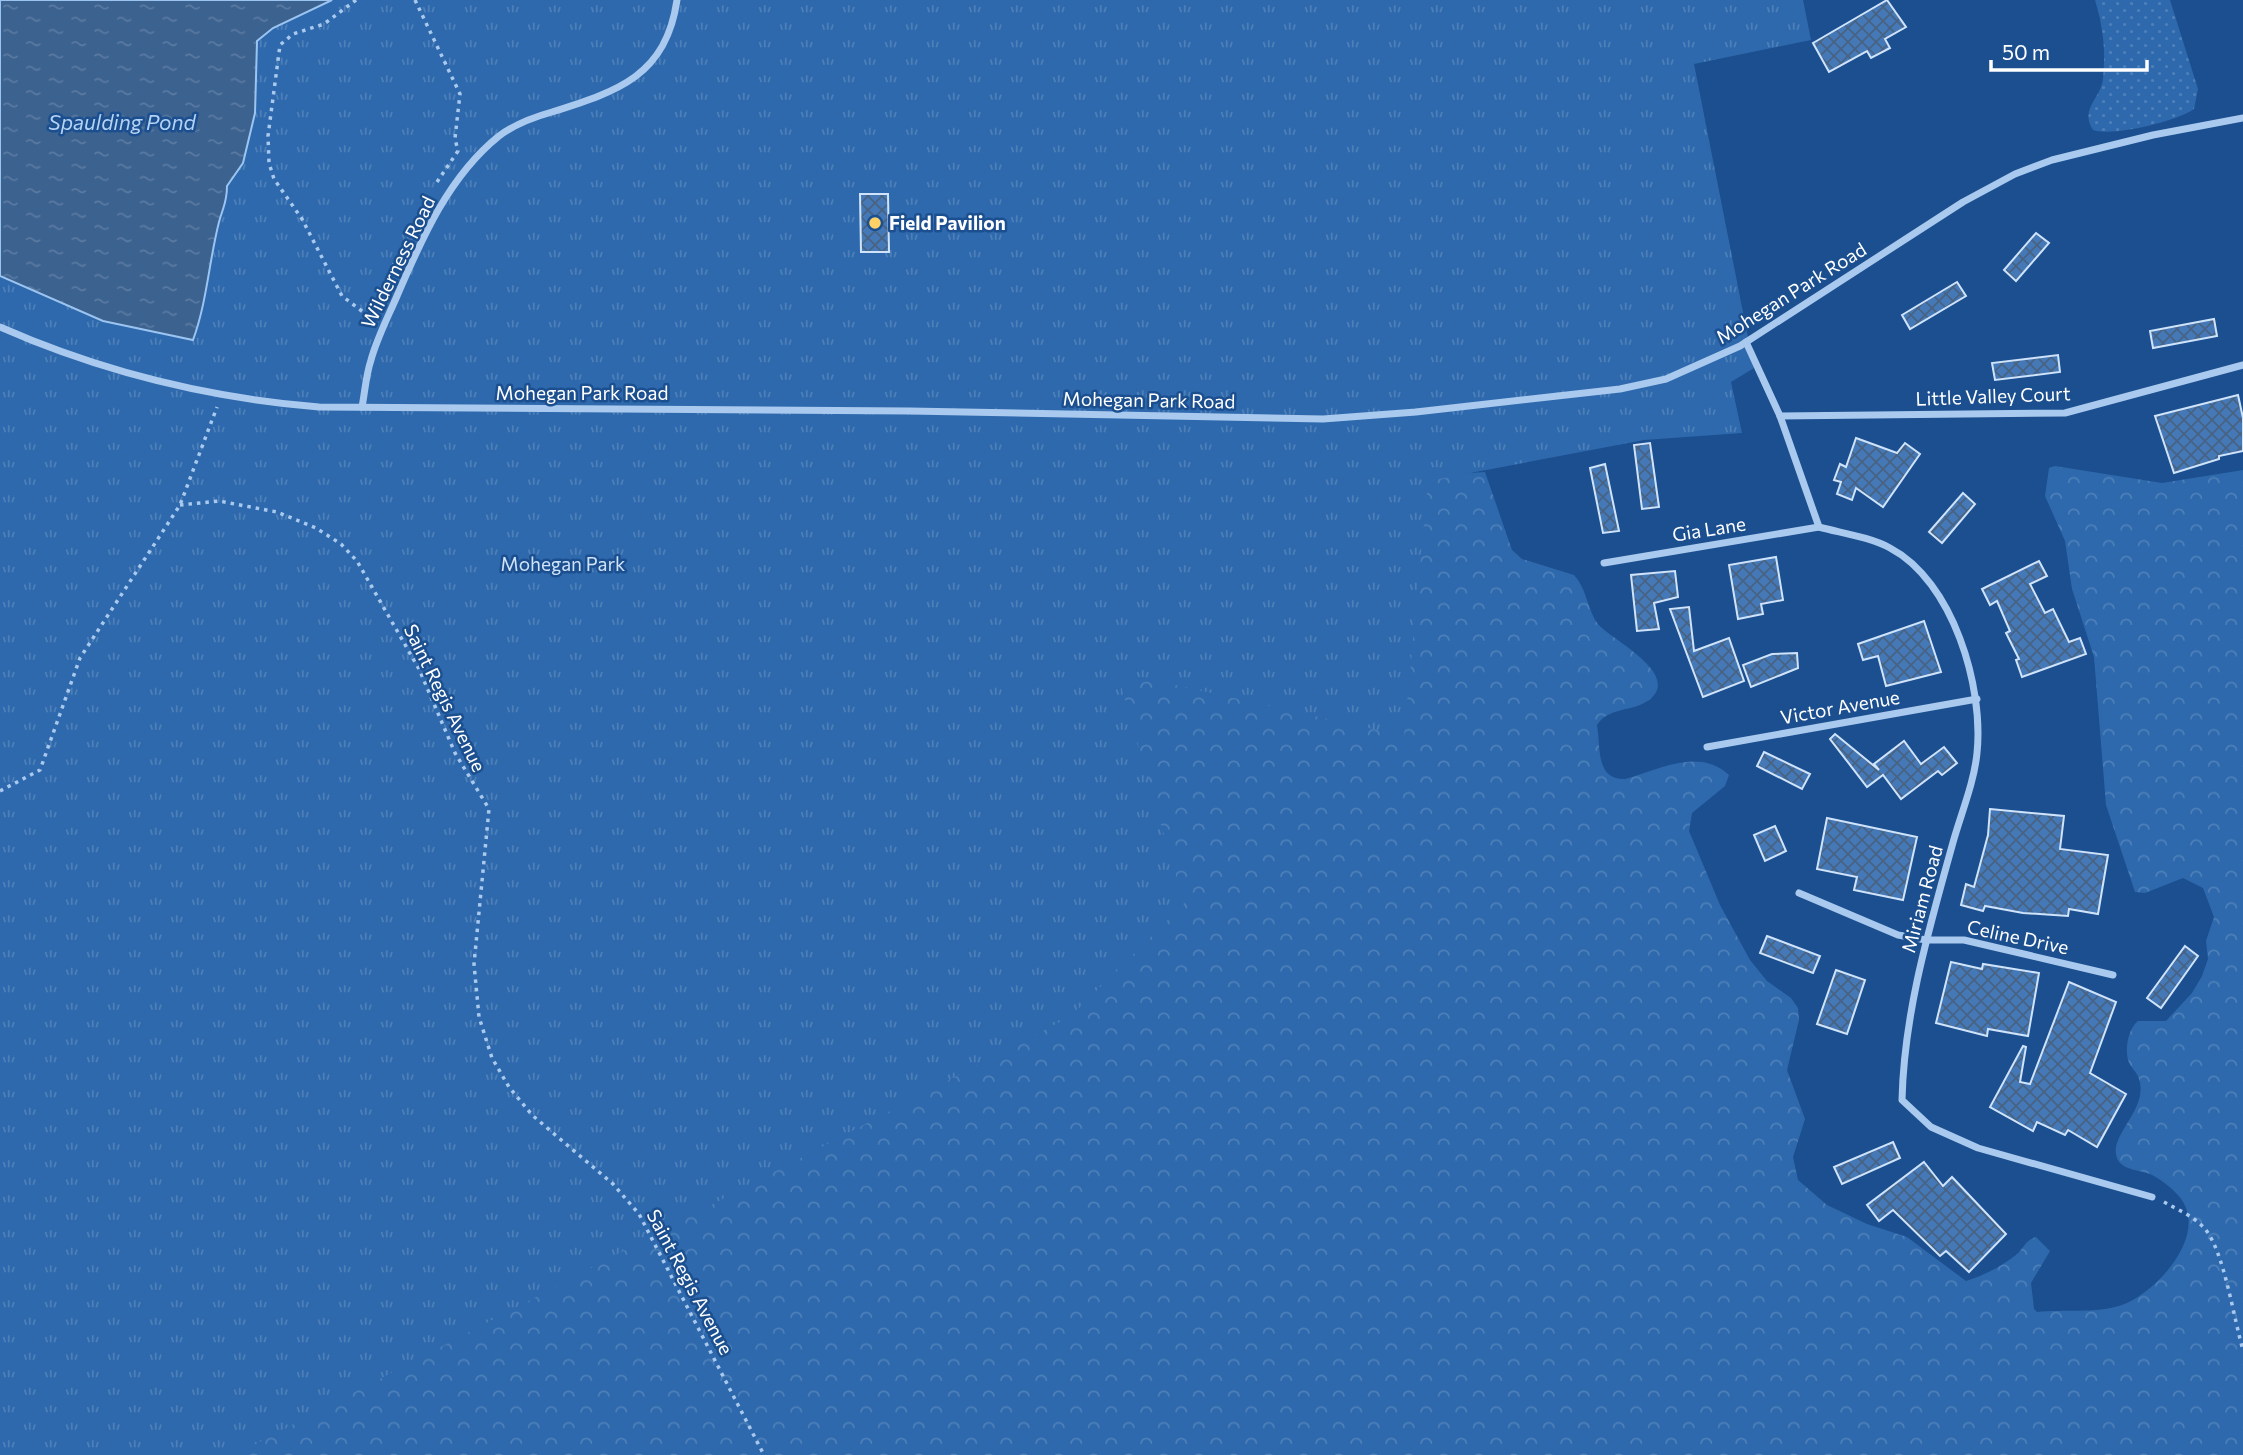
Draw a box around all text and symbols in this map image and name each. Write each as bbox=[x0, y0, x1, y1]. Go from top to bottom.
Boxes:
scale bar bbox=[1991, 28, 2147, 72]
text: 50 m bbox=[2002, 39, 2050, 64]
water label: Spaulding Pond bbox=[48, 109, 197, 134]
street label: Wilderness Road bbox=[356, 192, 439, 331]
place label: Field Pavilion bbox=[889, 211, 1006, 234]
marker: Field Pavilion bbox=[867, 215, 883, 231]
street label: Mohegan Park Road bbox=[1711, 237, 1870, 348]
street label: Mohegan Park Road bbox=[496, 381, 668, 404]
street label: Little Valley Court bbox=[1915, 381, 2071, 410]
street label: Mohegan Park Road bbox=[1062, 386, 1236, 413]
street label: Gia Lane bbox=[1671, 511, 1747, 546]
park label: Mohegan Park bbox=[501, 552, 625, 575]
street label: Saint Regis Avenue bbox=[400, 620, 491, 775]
street label: Victor Avenue bbox=[1778, 685, 1901, 728]
street label: Miriam Road bbox=[1896, 843, 1947, 955]
street label: Celine Drive bbox=[1965, 915, 2071, 958]
street label: Saint Regis Avenue bbox=[642, 1205, 738, 1358]

